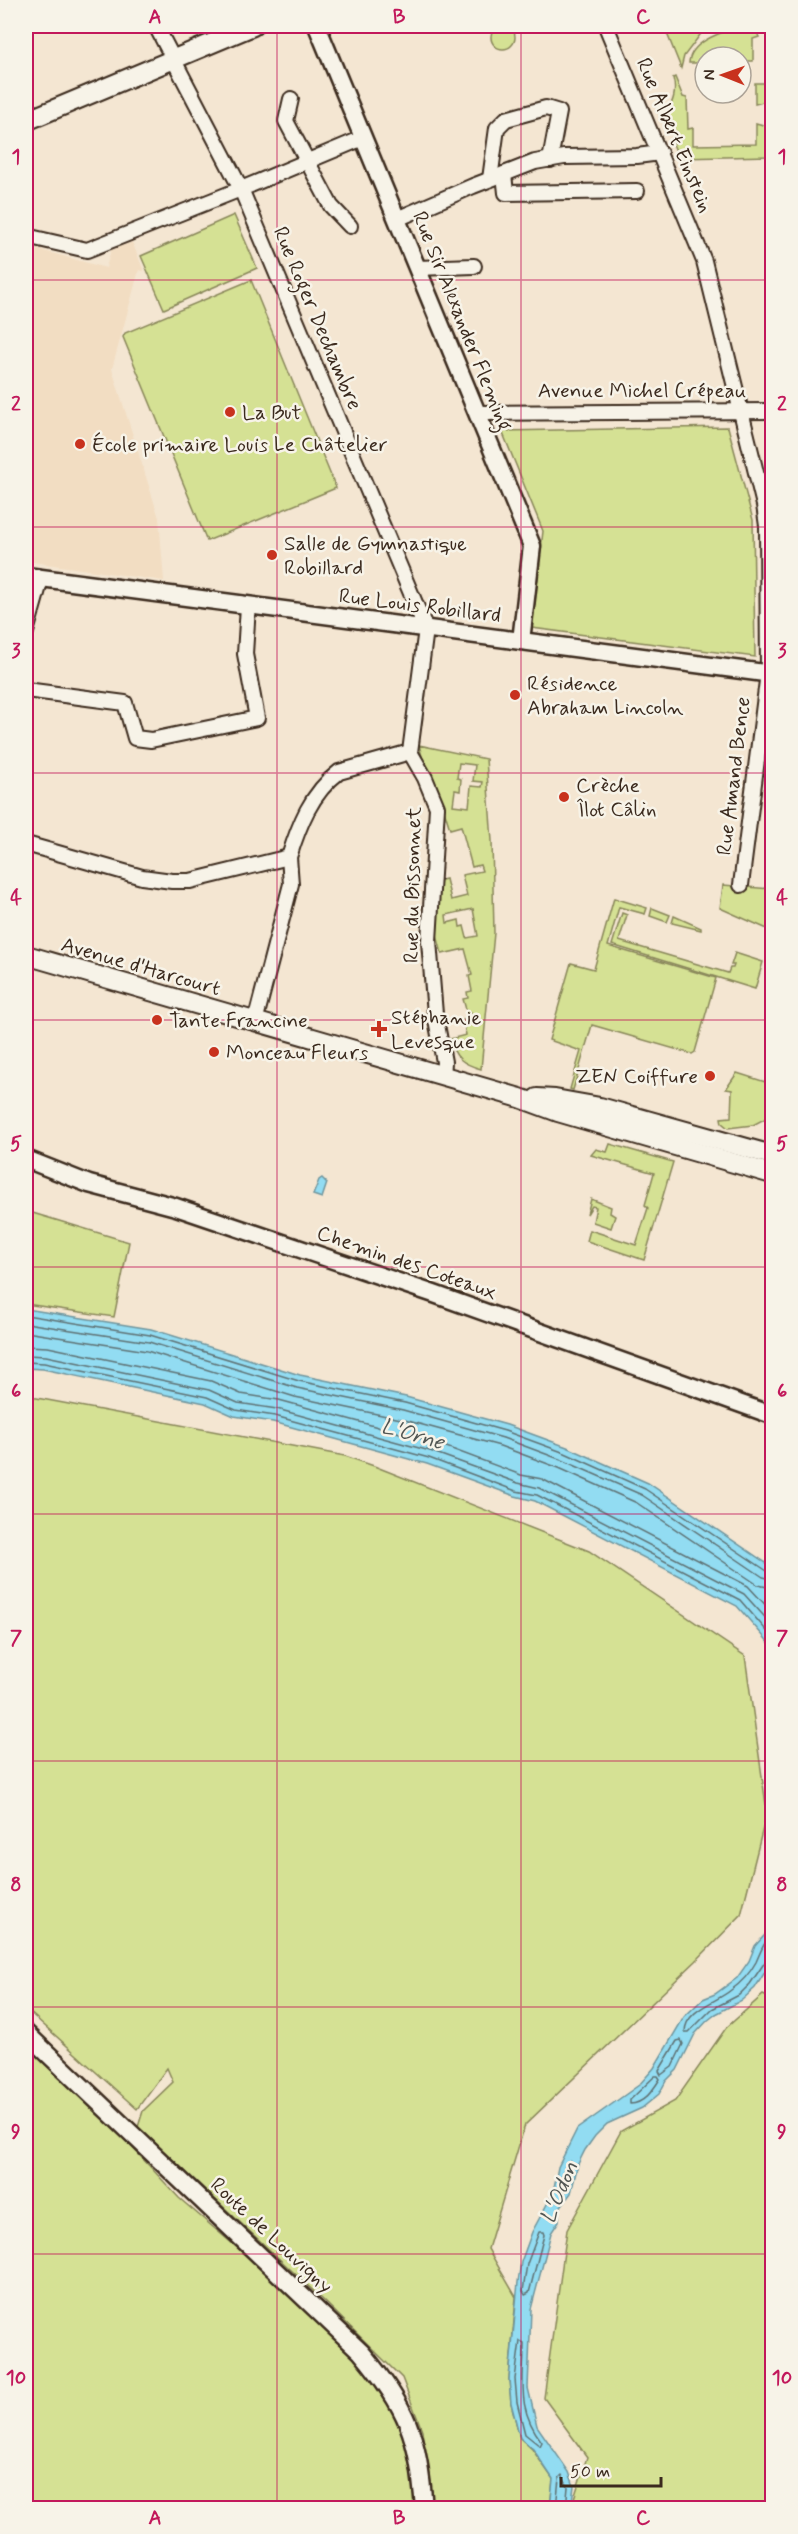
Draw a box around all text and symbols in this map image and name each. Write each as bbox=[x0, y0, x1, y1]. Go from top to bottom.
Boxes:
text: A bbox=[148, 4, 162, 31]
text: B bbox=[393, 4, 406, 31]
text: C bbox=[636, 4, 651, 31]
north arrow bbox=[693, 45, 753, 105]
street label: Rue Albert Einstein bbox=[629, 54, 719, 217]
text: N bbox=[699, 69, 720, 80]
text: 1 bbox=[12, 144, 20, 171]
text: 1 bbox=[778, 144, 786, 171]
street label: Rue Sir Alexander Fleming bbox=[403, 207, 519, 436]
street label: Rue Roger Dechambre bbox=[264, 222, 368, 415]
street label: Avenue Michel Crépeau bbox=[538, 377, 746, 405]
text: 2 bbox=[11, 391, 21, 418]
text: 2 bbox=[777, 391, 787, 418]
place label: La But bbox=[242, 399, 301, 427]
marker: La But bbox=[223, 405, 237, 419]
place label: École primaire Louis Le Châtelier bbox=[92, 431, 388, 459]
marker: École primaire Louis Le Châtelier bbox=[73, 437, 87, 451]
place label: Salle de Gymnastique Robillard bbox=[284, 530, 467, 582]
marker: Salle de Gymnastique Robillard bbox=[265, 548, 279, 562]
street label: Rue Louis Robillard bbox=[337, 582, 503, 630]
text: 3 bbox=[11, 638, 21, 665]
text: 3 bbox=[777, 638, 787, 665]
place label: Résidence Abraham Lincoln bbox=[527, 670, 684, 722]
marker: Résidence Abraham Lincoln bbox=[508, 688, 522, 702]
street label: Rue Amand Bence bbox=[710, 695, 758, 857]
place label: Crèche Îlot Câlin bbox=[576, 772, 657, 824]
marker: Crèche Îlot Câlin bbox=[557, 790, 571, 804]
street label: Rue du Bissonnet bbox=[398, 806, 428, 963]
text: 4 bbox=[10, 885, 22, 912]
text: 4 bbox=[776, 885, 788, 912]
street label: Avenue d'Harcourt bbox=[58, 931, 224, 1003]
place label: Stéphanie Levesque bbox=[391, 1004, 481, 1056]
place label: Tante Francine bbox=[169, 1007, 308, 1035]
marker: Tante Francine bbox=[150, 1013, 164, 1027]
marker: Stéphanie Levesque bbox=[372, 1022, 386, 1036]
place label: Monceau Fleurs bbox=[226, 1039, 368, 1067]
marker: Monceau Fleurs bbox=[207, 1045, 221, 1059]
place label: ZEN Coiffure bbox=[575, 1063, 698, 1091]
marker: ZEN Coiffure bbox=[703, 1069, 717, 1083]
text: 5 bbox=[10, 1131, 22, 1158]
text: 5 bbox=[776, 1131, 788, 1158]
street label: Chemin des Coteaux bbox=[313, 1219, 500, 1307]
text: 6 bbox=[11, 1378, 21, 1405]
text: 6 bbox=[777, 1378, 787, 1405]
water label: L'Orne bbox=[378, 1413, 448, 1458]
text: 7 bbox=[10, 1625, 22, 1652]
text: 7 bbox=[776, 1625, 788, 1652]
text: 8 bbox=[10, 1872, 22, 1899]
text: 8 bbox=[776, 1872, 788, 1899]
text: 9 bbox=[11, 2119, 21, 2146]
text: 9 bbox=[777, 2119, 787, 2146]
water label: L'Odon bbox=[534, 2158, 585, 2228]
street label: Route de Louvigny bbox=[203, 2171, 339, 2301]
text: 10 bbox=[6, 2365, 26, 2392]
text: 10 bbox=[772, 2365, 792, 2392]
scale bar bbox=[561, 2450, 662, 2488]
text: 50 m bbox=[570, 2460, 610, 2484]
text: A bbox=[148, 2505, 162, 2532]
text: B bbox=[393, 2505, 406, 2532]
text: C bbox=[636, 2505, 651, 2532]

